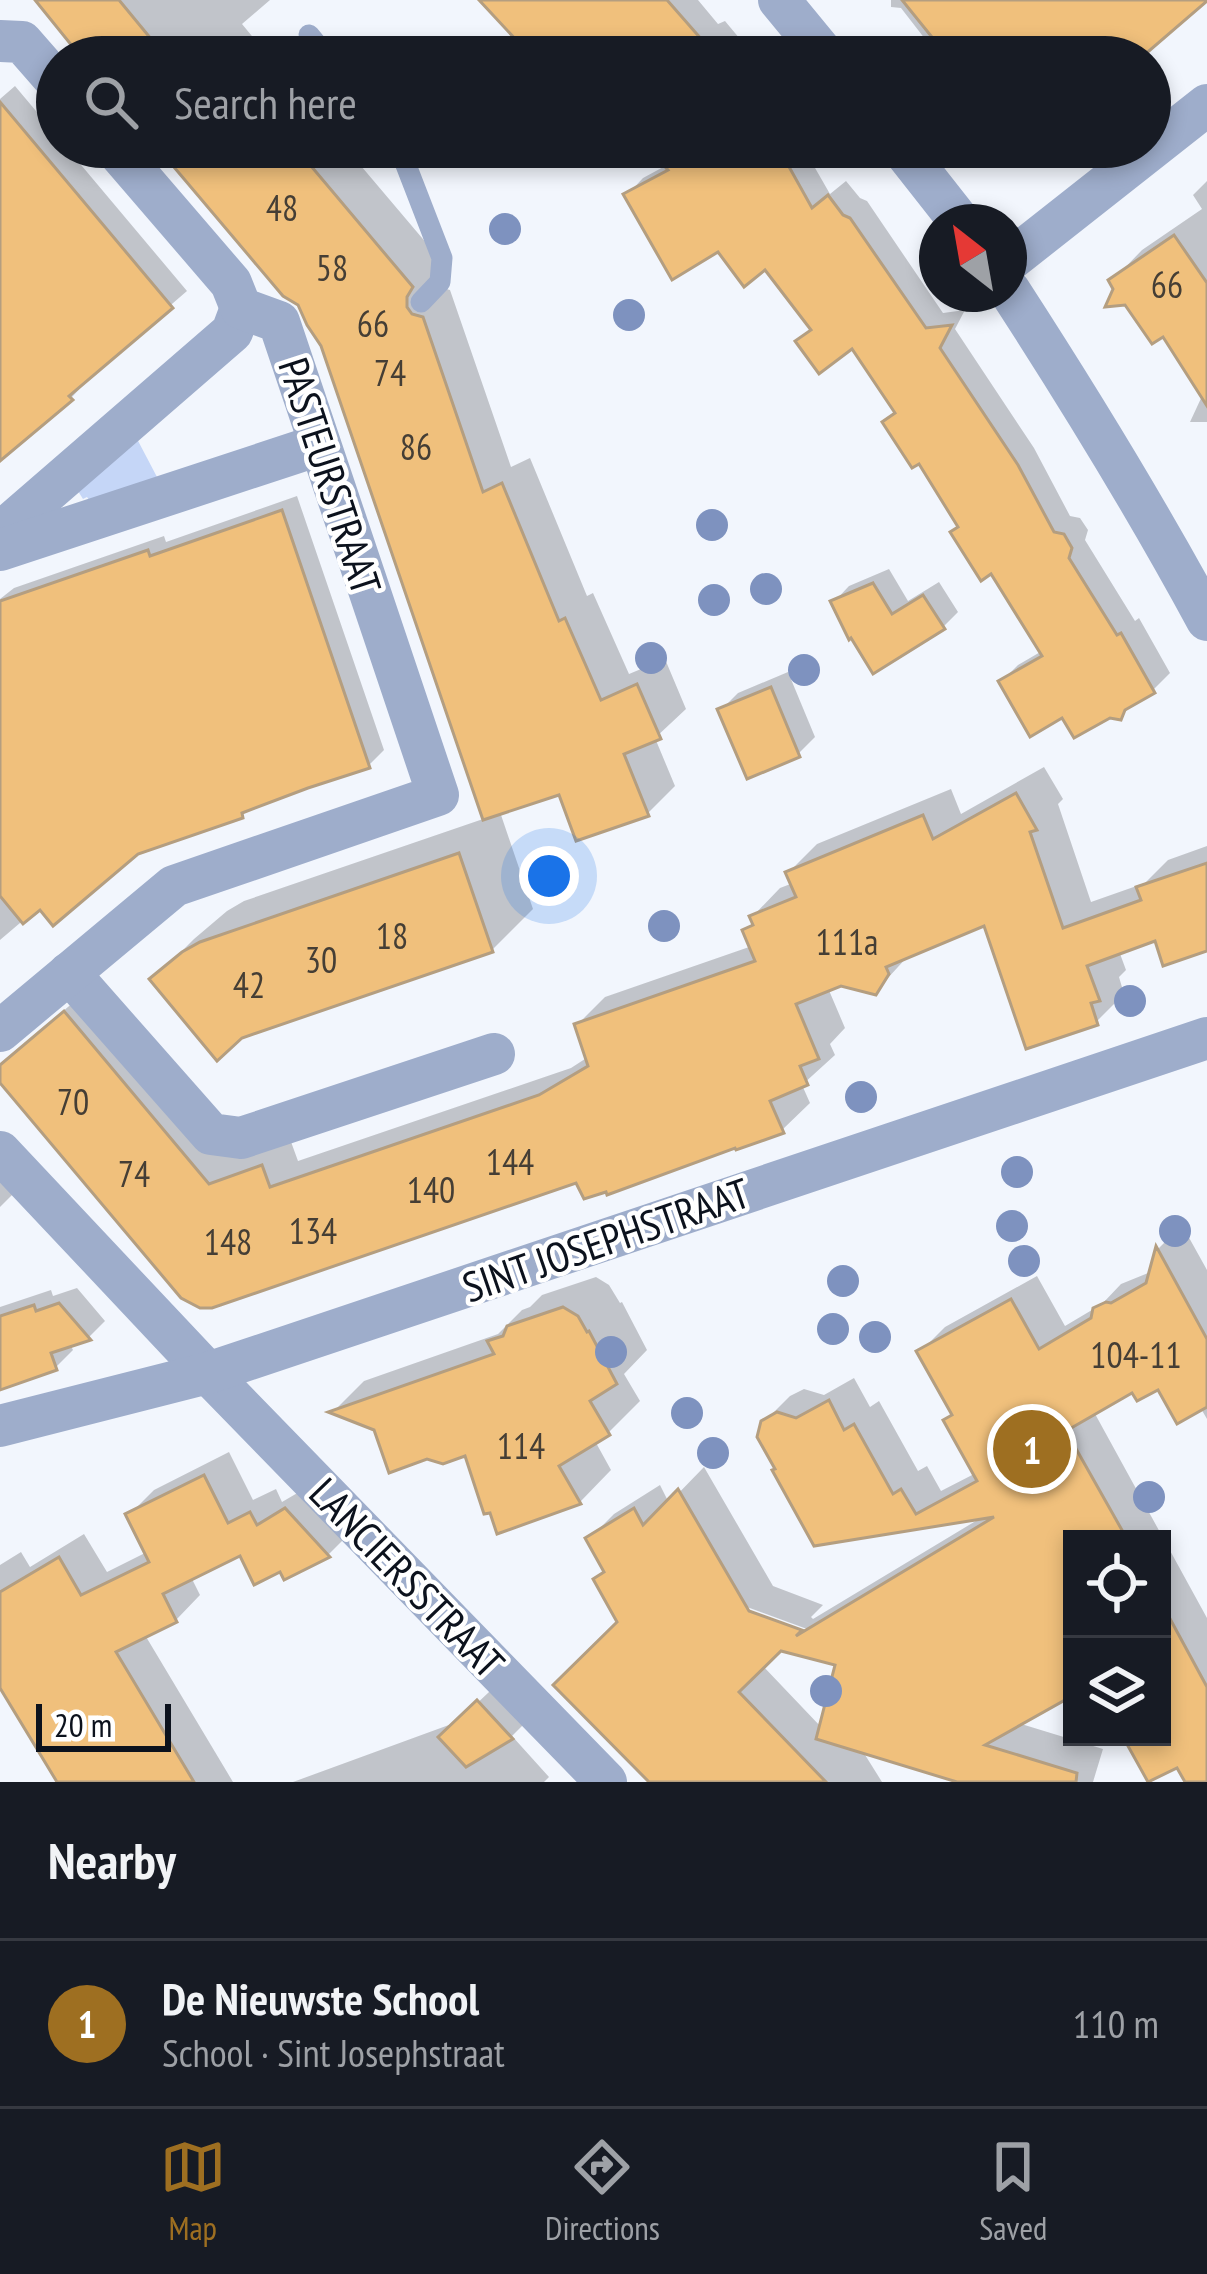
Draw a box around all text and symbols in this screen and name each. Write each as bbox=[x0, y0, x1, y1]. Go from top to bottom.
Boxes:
search box bbox=[36, 36, 1171, 168]
icon: search bbox=[78, 69, 144, 135]
text: Search here bbox=[174, 73, 357, 131]
house number: 48 bbox=[266, 184, 298, 231]
north arrow bbox=[919, 204, 1027, 312]
house number: 58 bbox=[316, 244, 348, 291]
house number: 66 bbox=[1151, 261, 1183, 308]
house number: 66 bbox=[357, 300, 389, 347]
house number: 74 bbox=[374, 349, 406, 396]
street label: PASTEURSTRAAT bbox=[266, 351, 395, 601]
house number: 86 bbox=[400, 423, 432, 470]
your location bbox=[519, 846, 579, 906]
house number: 18 bbox=[376, 912, 408, 959]
house number: 111a bbox=[815, 918, 879, 965]
house number: 30 bbox=[305, 936, 337, 983]
house number: 42 bbox=[233, 961, 265, 1008]
house number: 70 bbox=[57, 1078, 89, 1125]
house number: 144 bbox=[486, 1138, 534, 1185]
house number: 74 bbox=[118, 1150, 150, 1197]
street label: SINT JOSEPHSTRAAT bbox=[455, 1165, 757, 1314]
house number: 140 bbox=[407, 1166, 455, 1213]
house number: 134 bbox=[289, 1207, 337, 1254]
house number: 148 bbox=[204, 1218, 252, 1265]
house number: 104-11 bbox=[1090, 1331, 1182, 1378]
pin: 1 bbox=[993, 1404, 1071, 1494]
house number: 114 bbox=[497, 1422, 545, 1469]
street label: LANCIERSSTRAAT bbox=[298, 1466, 517, 1690]
map controls bbox=[1063, 1530, 1171, 1746]
button: locate bbox=[1063, 1530, 1171, 1638]
button: layers bbox=[1063, 1638, 1171, 1746]
scale bar bbox=[36, 1698, 171, 1751]
text: 20 m bbox=[54, 1703, 112, 1746]
text: Nearby bbox=[48, 1827, 176, 1893]
text: De Nieuwste School bbox=[162, 1969, 479, 2027]
text: 1 bbox=[78, 1998, 96, 2049]
text: 110 m bbox=[1073, 1998, 1159, 2049]
text: School · Sint Josephstraat bbox=[162, 2027, 505, 2078]
tab: Map bbox=[160, 2134, 226, 2249]
tab: Directions bbox=[545, 2134, 660, 2249]
tab: Saved bbox=[979, 2134, 1047, 2249]

